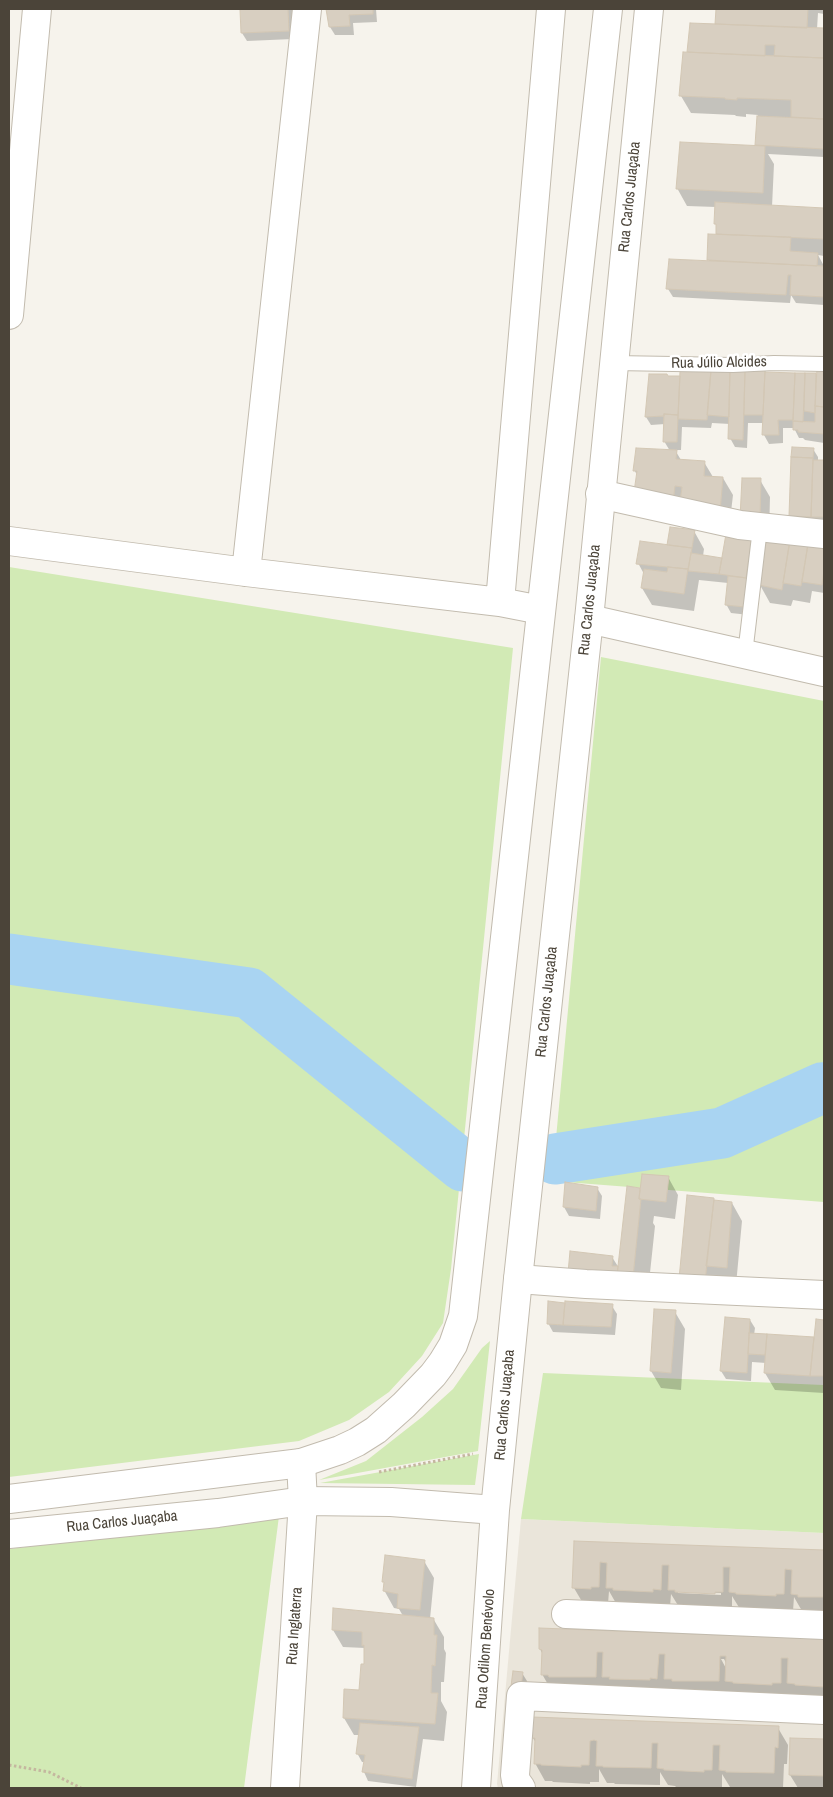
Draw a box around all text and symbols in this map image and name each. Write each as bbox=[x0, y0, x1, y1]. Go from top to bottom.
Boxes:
street label: Rua Carlos Juaçaba bbox=[615, 141, 645, 253]
street label: Rua Júlio Alcides bbox=[671, 353, 767, 373]
street label: Rua Carlos Juaçaba bbox=[575, 544, 605, 656]
street label: Rua Carlos Juaçaba bbox=[532, 946, 562, 1058]
street label: Rua Carlos Juaçaba bbox=[491, 1349, 519, 1461]
street label: Rua Carlos Juaçaba bbox=[66, 1507, 178, 1537]
street label: Rua Inglaterra bbox=[283, 1586, 307, 1666]
street label: Rua Odilom Benévolo bbox=[473, 1588, 499, 1710]

